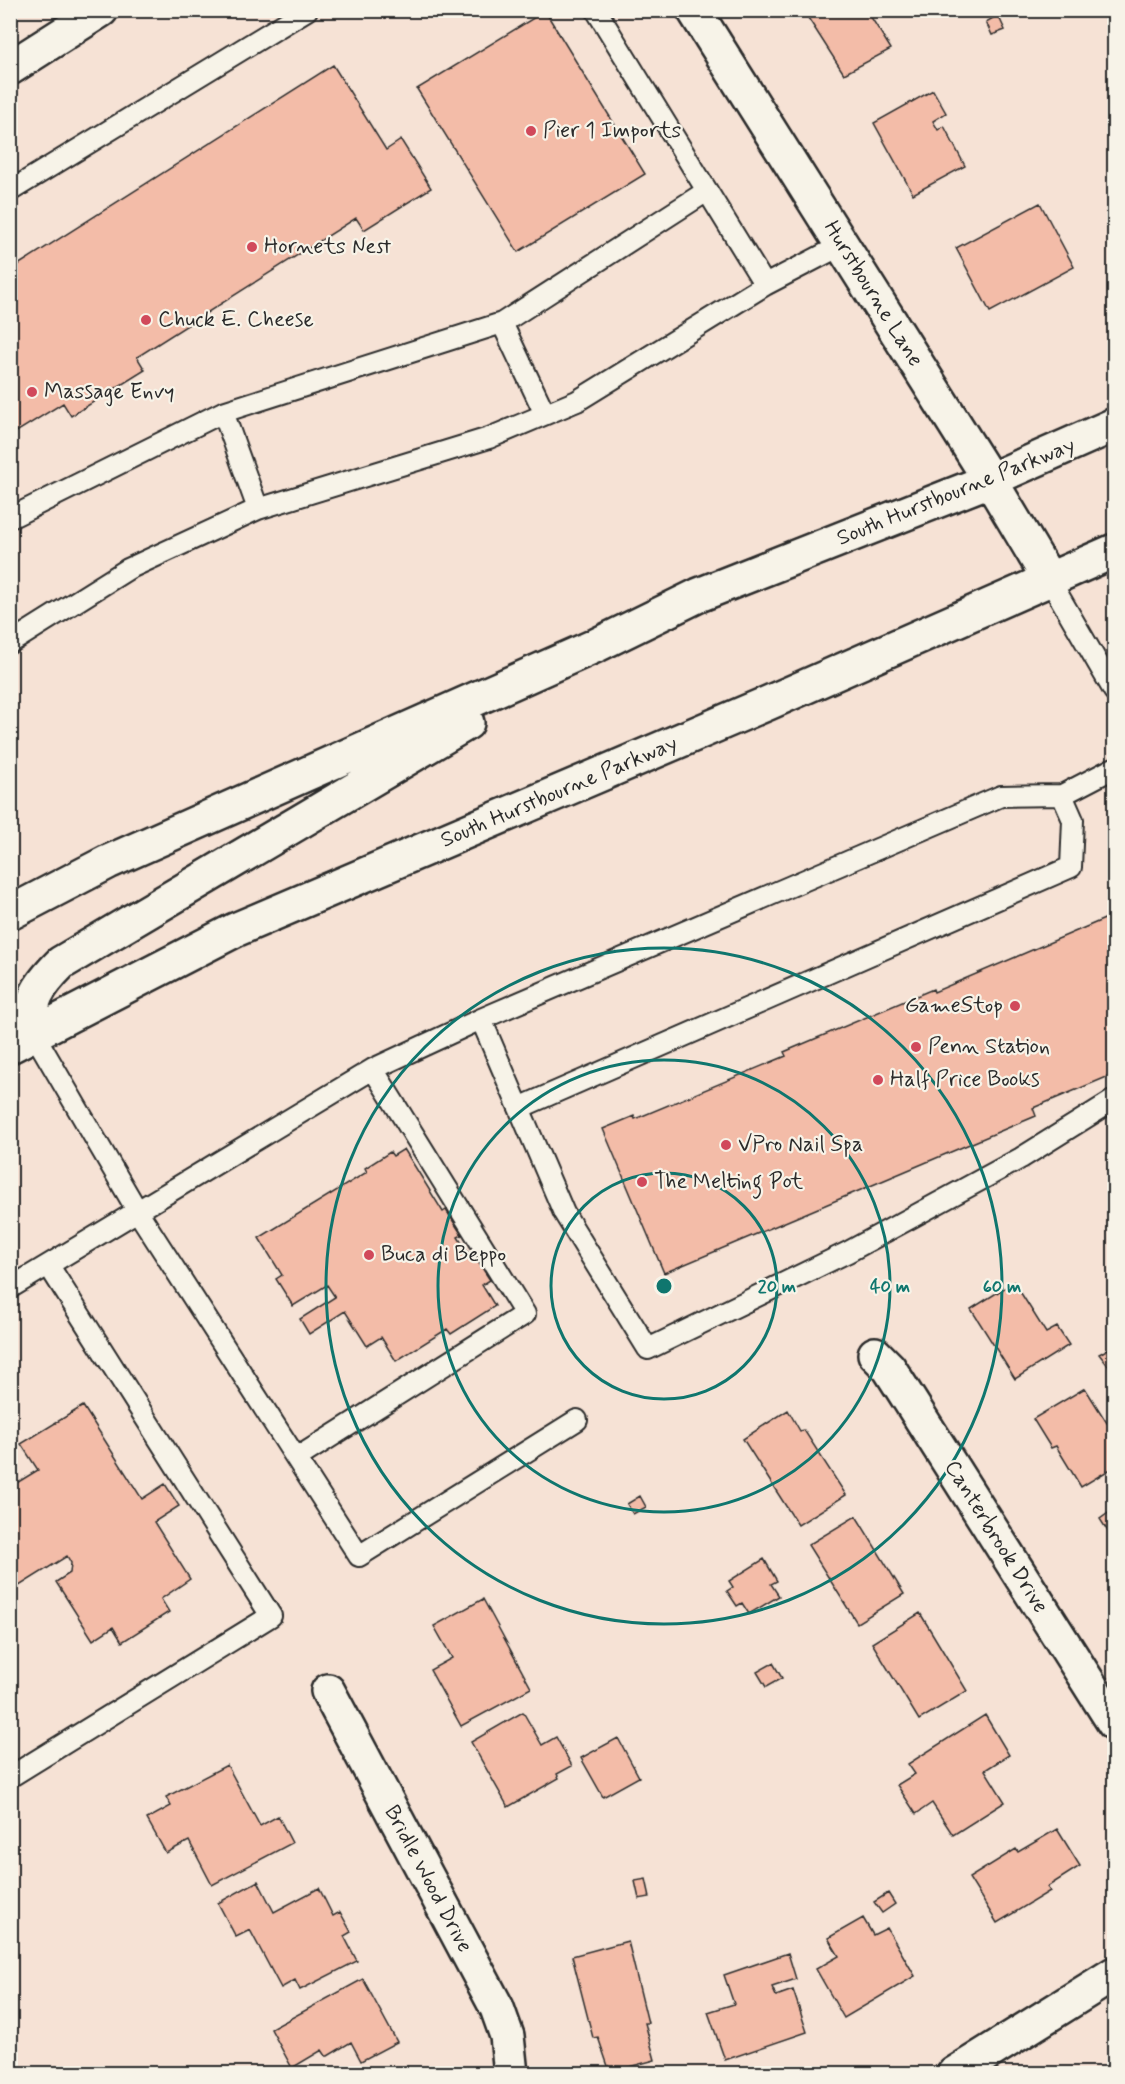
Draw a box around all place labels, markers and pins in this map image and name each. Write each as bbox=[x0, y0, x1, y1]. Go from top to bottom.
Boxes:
place label: Pier 1 Imports bbox=[543, 117, 682, 145]
marker: Pier 1 Imports bbox=[524, 124, 538, 138]
place label: Hornets Nest bbox=[264, 233, 391, 261]
marker: Hornets Nest bbox=[245, 240, 259, 254]
place label: Chuck E. Cheese bbox=[158, 306, 314, 334]
marker: Chuck E. Cheese bbox=[139, 313, 153, 327]
place label: Massage Envy bbox=[44, 378, 175, 407]
marker: Massage Envy bbox=[25, 385, 39, 399]
place label: GameStop bbox=[905, 992, 1003, 1020]
marker: GameStop bbox=[1008, 999, 1022, 1013]
place label: Penn Station bbox=[928, 1033, 1050, 1061]
marker: Penn Station bbox=[909, 1040, 923, 1054]
place label: Half Price Books bbox=[890, 1066, 1040, 1094]
marker: Half Price Books bbox=[871, 1073, 885, 1087]
place label: VPro Nail Spa bbox=[738, 1131, 863, 1159]
marker: VPro Nail Spa bbox=[719, 1138, 733, 1152]
place label: The Melting Pot bbox=[654, 1168, 803, 1199]
marker: The Melting Pot bbox=[635, 1175, 649, 1189]
place label: Buca di Beppo bbox=[381, 1241, 506, 1269]
marker: Buca di Beppo bbox=[362, 1248, 376, 1262]
centre of rings bbox=[654, 1276, 674, 1296]

